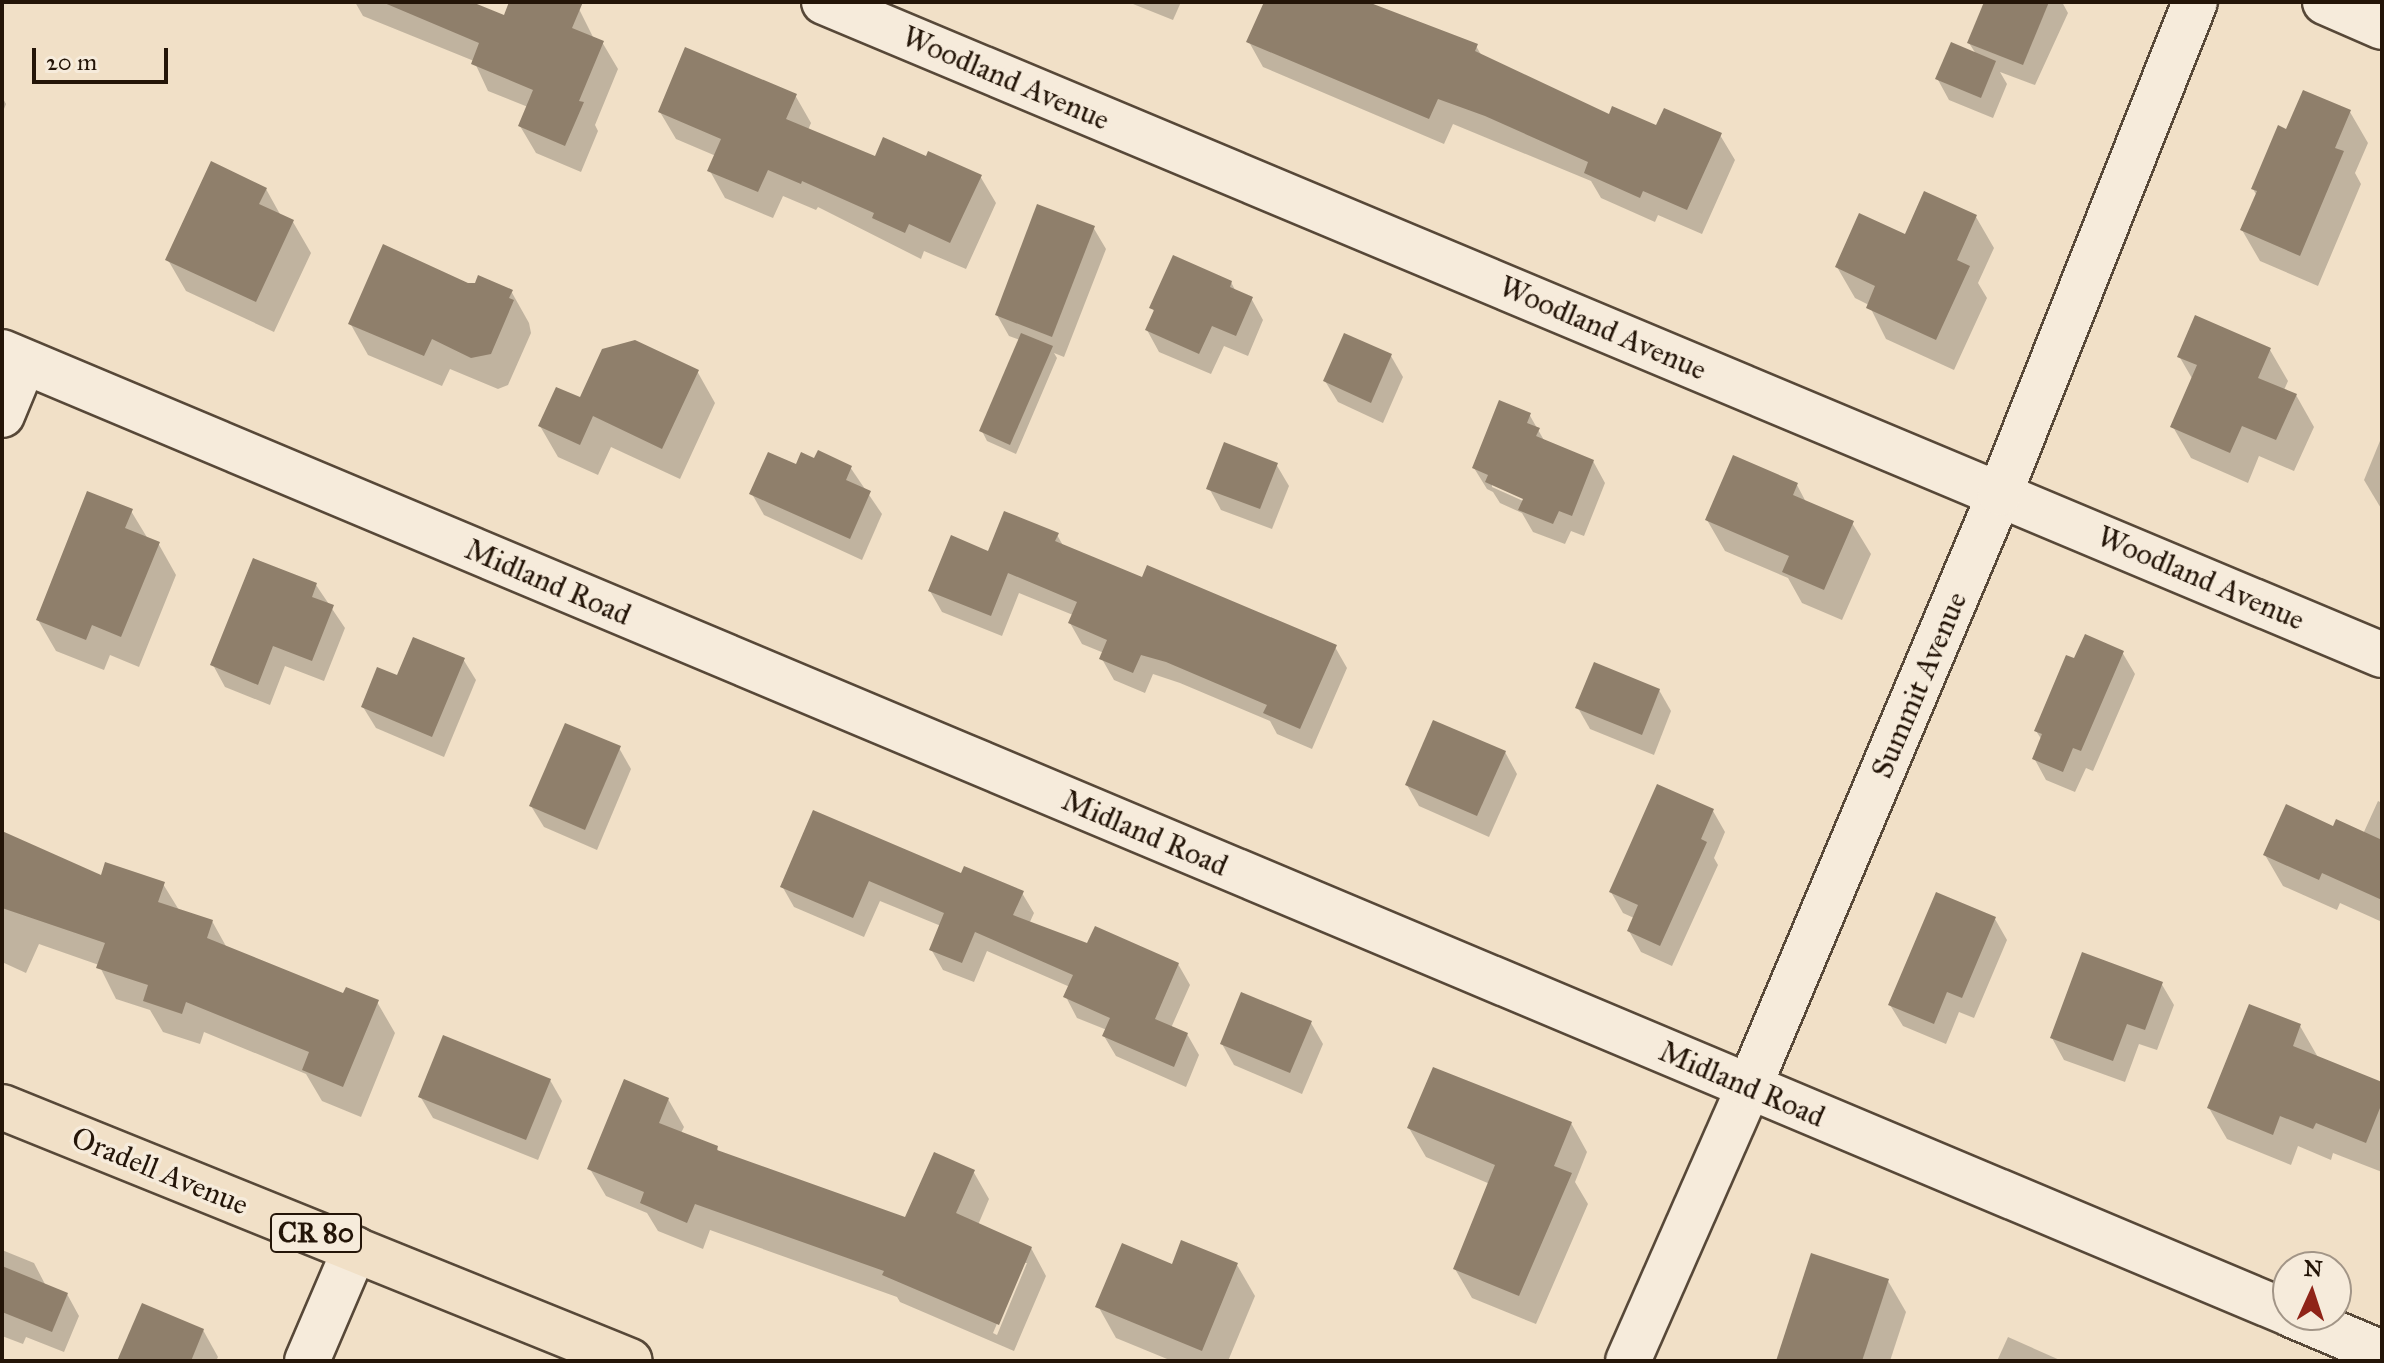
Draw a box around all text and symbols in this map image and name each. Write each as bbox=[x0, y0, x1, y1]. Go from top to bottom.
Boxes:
street label: Woodland Avenue bbox=[897, 18, 1115, 138]
scale bar bbox=[36, 32, 172, 82]
text: 20 m bbox=[46, 47, 97, 77]
street label: Woodland Avenue bbox=[1494, 268, 1712, 388]
street label: Woodland Avenue bbox=[2092, 518, 2310, 638]
street label: Midland Road bbox=[460, 531, 636, 633]
street label: Summit Avenue bbox=[1864, 586, 1974, 784]
street label: Midland Road bbox=[1057, 782, 1233, 884]
street label: Midland Road bbox=[1654, 1033, 1830, 1135]
street label: Oradell Avenue bbox=[67, 1119, 253, 1223]
road number: CR 80 bbox=[268, 1209, 364, 1257]
north arrow bbox=[2272, 1251, 2352, 1331]
text: N bbox=[2303, 1255, 2323, 1283]

